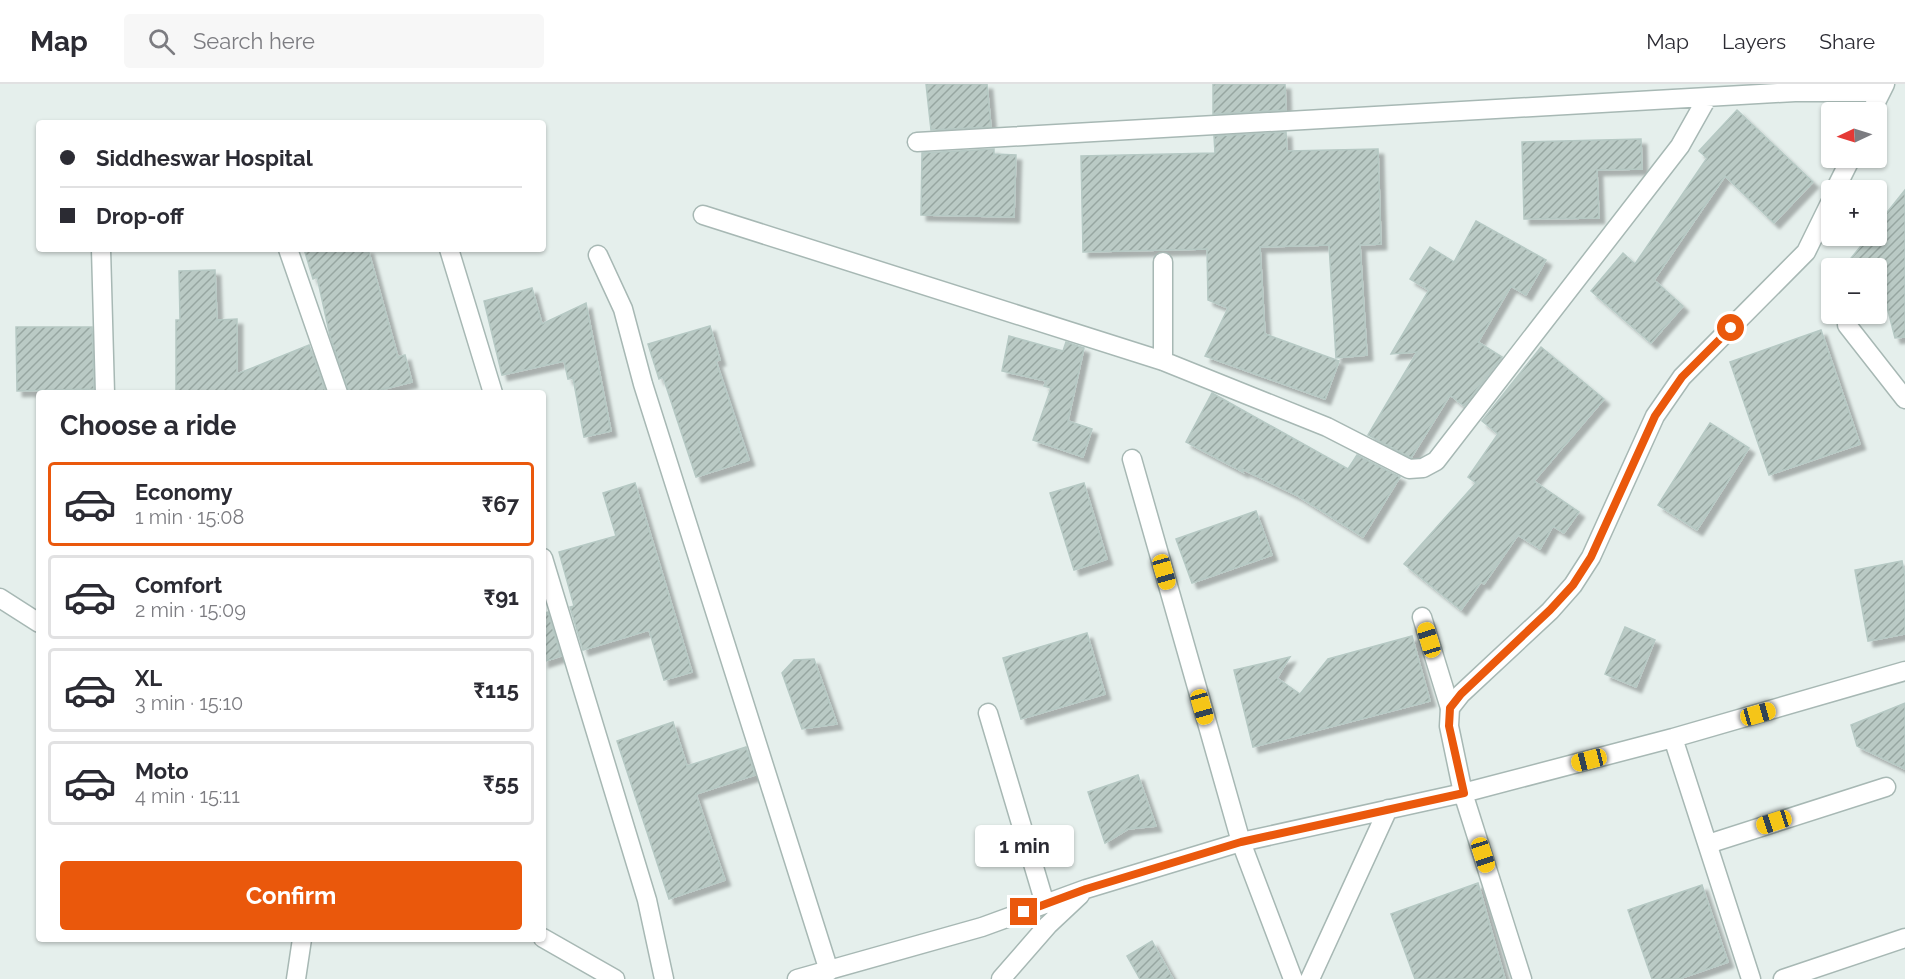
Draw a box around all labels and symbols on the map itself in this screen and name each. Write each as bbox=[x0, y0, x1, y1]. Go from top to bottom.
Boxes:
north arrow bbox=[1821, 102, 1887, 168]
route start bbox=[1717, 314, 1744, 341]
car bbox=[1150, 552, 1178, 592]
car bbox=[1415, 620, 1443, 660]
car bbox=[1188, 687, 1216, 727]
car bbox=[1738, 700, 1778, 728]
car bbox=[1569, 747, 1609, 773]
car bbox=[1754, 808, 1794, 836]
callout: 1 min bbox=[974, 825, 1074, 867]
car bbox=[1469, 835, 1497, 875]
route end bbox=[1010, 898, 1037, 925]

